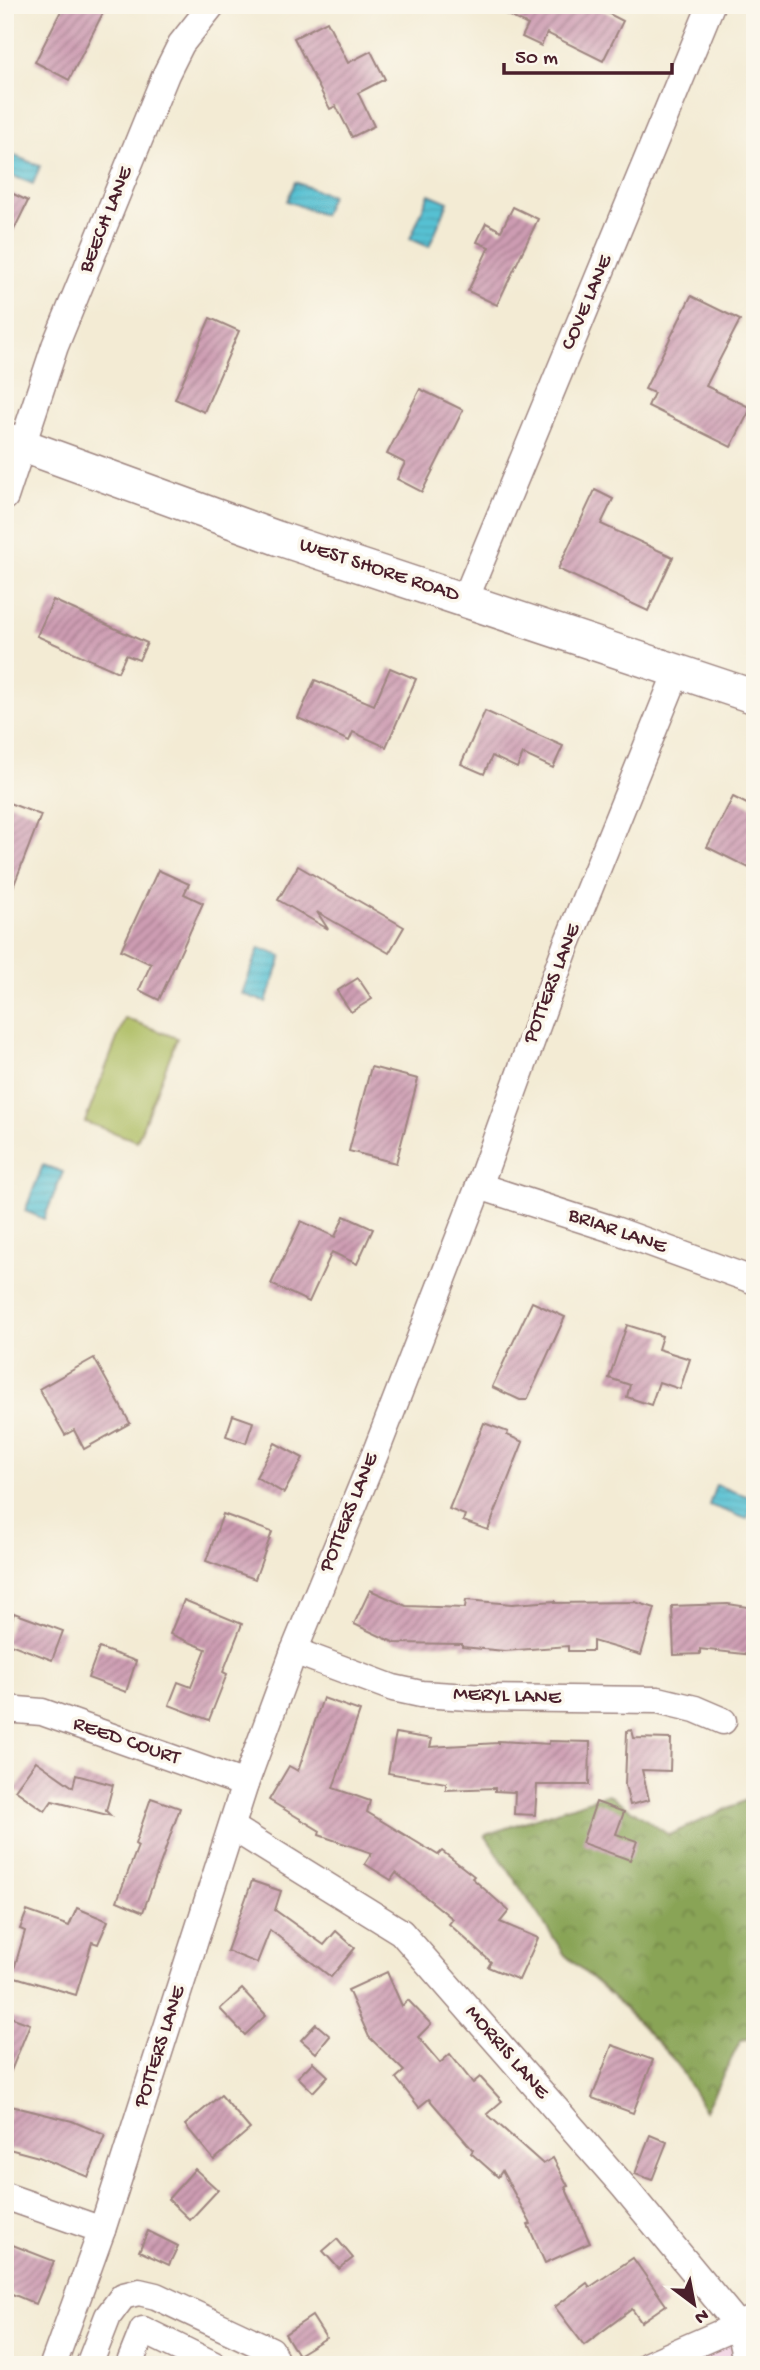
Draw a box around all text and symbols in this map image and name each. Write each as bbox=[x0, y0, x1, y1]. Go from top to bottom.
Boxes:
scale bar bbox=[504, 32, 672, 76]
text: 50 m bbox=[515, 47, 558, 72]
street label: BEECH LANE bbox=[74, 162, 140, 278]
street label: COVE LANE bbox=[557, 251, 620, 354]
street label: WEST SHORE ROAD bbox=[296, 533, 463, 609]
street label: POTTERS LANE bbox=[518, 920, 588, 1048]
street label: BRIAR LANE bbox=[564, 1203, 670, 1261]
street label: POTTERS LANE bbox=[314, 1449, 386, 1577]
street label: MERYL LANE bbox=[453, 1683, 562, 1711]
street label: REED COURT bbox=[69, 1712, 183, 1772]
street label: POTTERS LANE bbox=[129, 1982, 193, 2112]
street label: MORRIS LANE bbox=[459, 2001, 554, 2106]
north arrow bbox=[658, 2268, 728, 2338]
text: N bbox=[690, 2302, 713, 2328]

